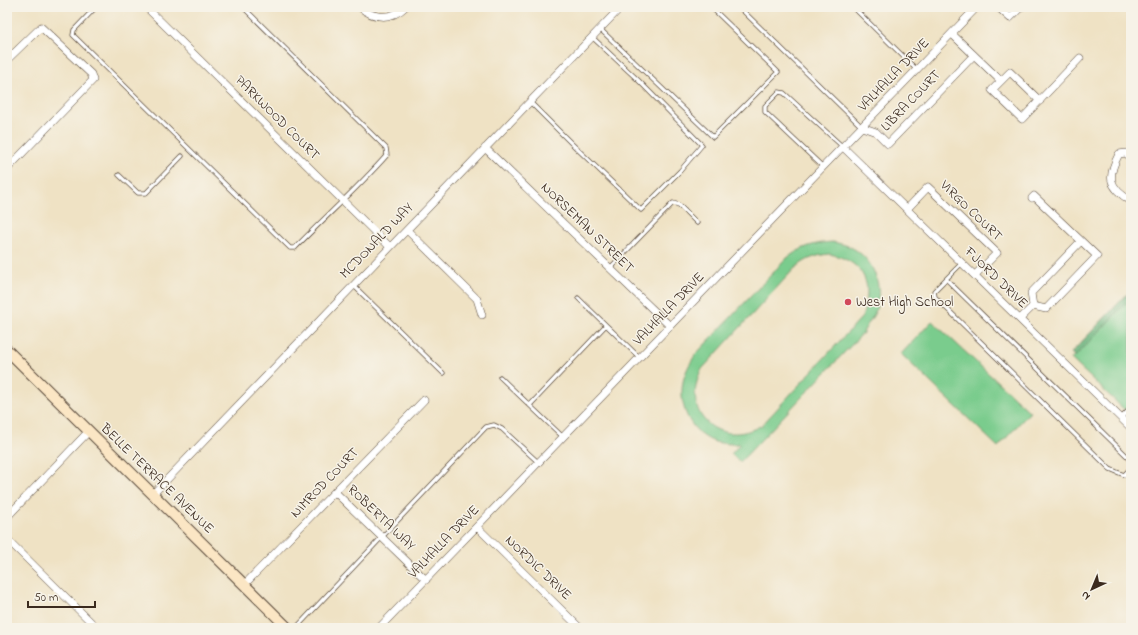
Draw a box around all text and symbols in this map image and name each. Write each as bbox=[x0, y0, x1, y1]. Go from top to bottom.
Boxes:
street label: VALHALLA DRIVE bbox=[853, 33, 935, 117]
street label: LIBRA COURT bbox=[876, 65, 946, 137]
street label: PARKWOOD COURT bbox=[230, 71, 324, 165]
street label: VIRGO COURT bbox=[934, 175, 1007, 246]
street label: NORSEMAN STREET bbox=[536, 178, 638, 278]
street label: MCDONALD WAY bbox=[335, 198, 419, 284]
street label: FJORD DRIVE bbox=[959, 242, 1033, 314]
street label: VALHALLA DRIVE bbox=[628, 267, 710, 351]
place label: West High School bbox=[856, 292, 953, 314]
marker: West High School bbox=[843, 297, 853, 307]
street label: BELLE TERRACE AVENUE bbox=[95, 418, 219, 539]
street label: NIMROD COURT bbox=[286, 443, 364, 523]
street label: ROBERTA WAY bbox=[342, 480, 420, 556]
street label: VALHALLA DRIVE bbox=[403, 500, 485, 584]
street label: NORDIC DRIVE bbox=[500, 531, 576, 605]
north arrow bbox=[1072, 569, 1112, 609]
scale bar bbox=[28, 583, 95, 609]
text: N bbox=[1078, 587, 1094, 604]
text: 50 m bbox=[34, 589, 58, 607]

